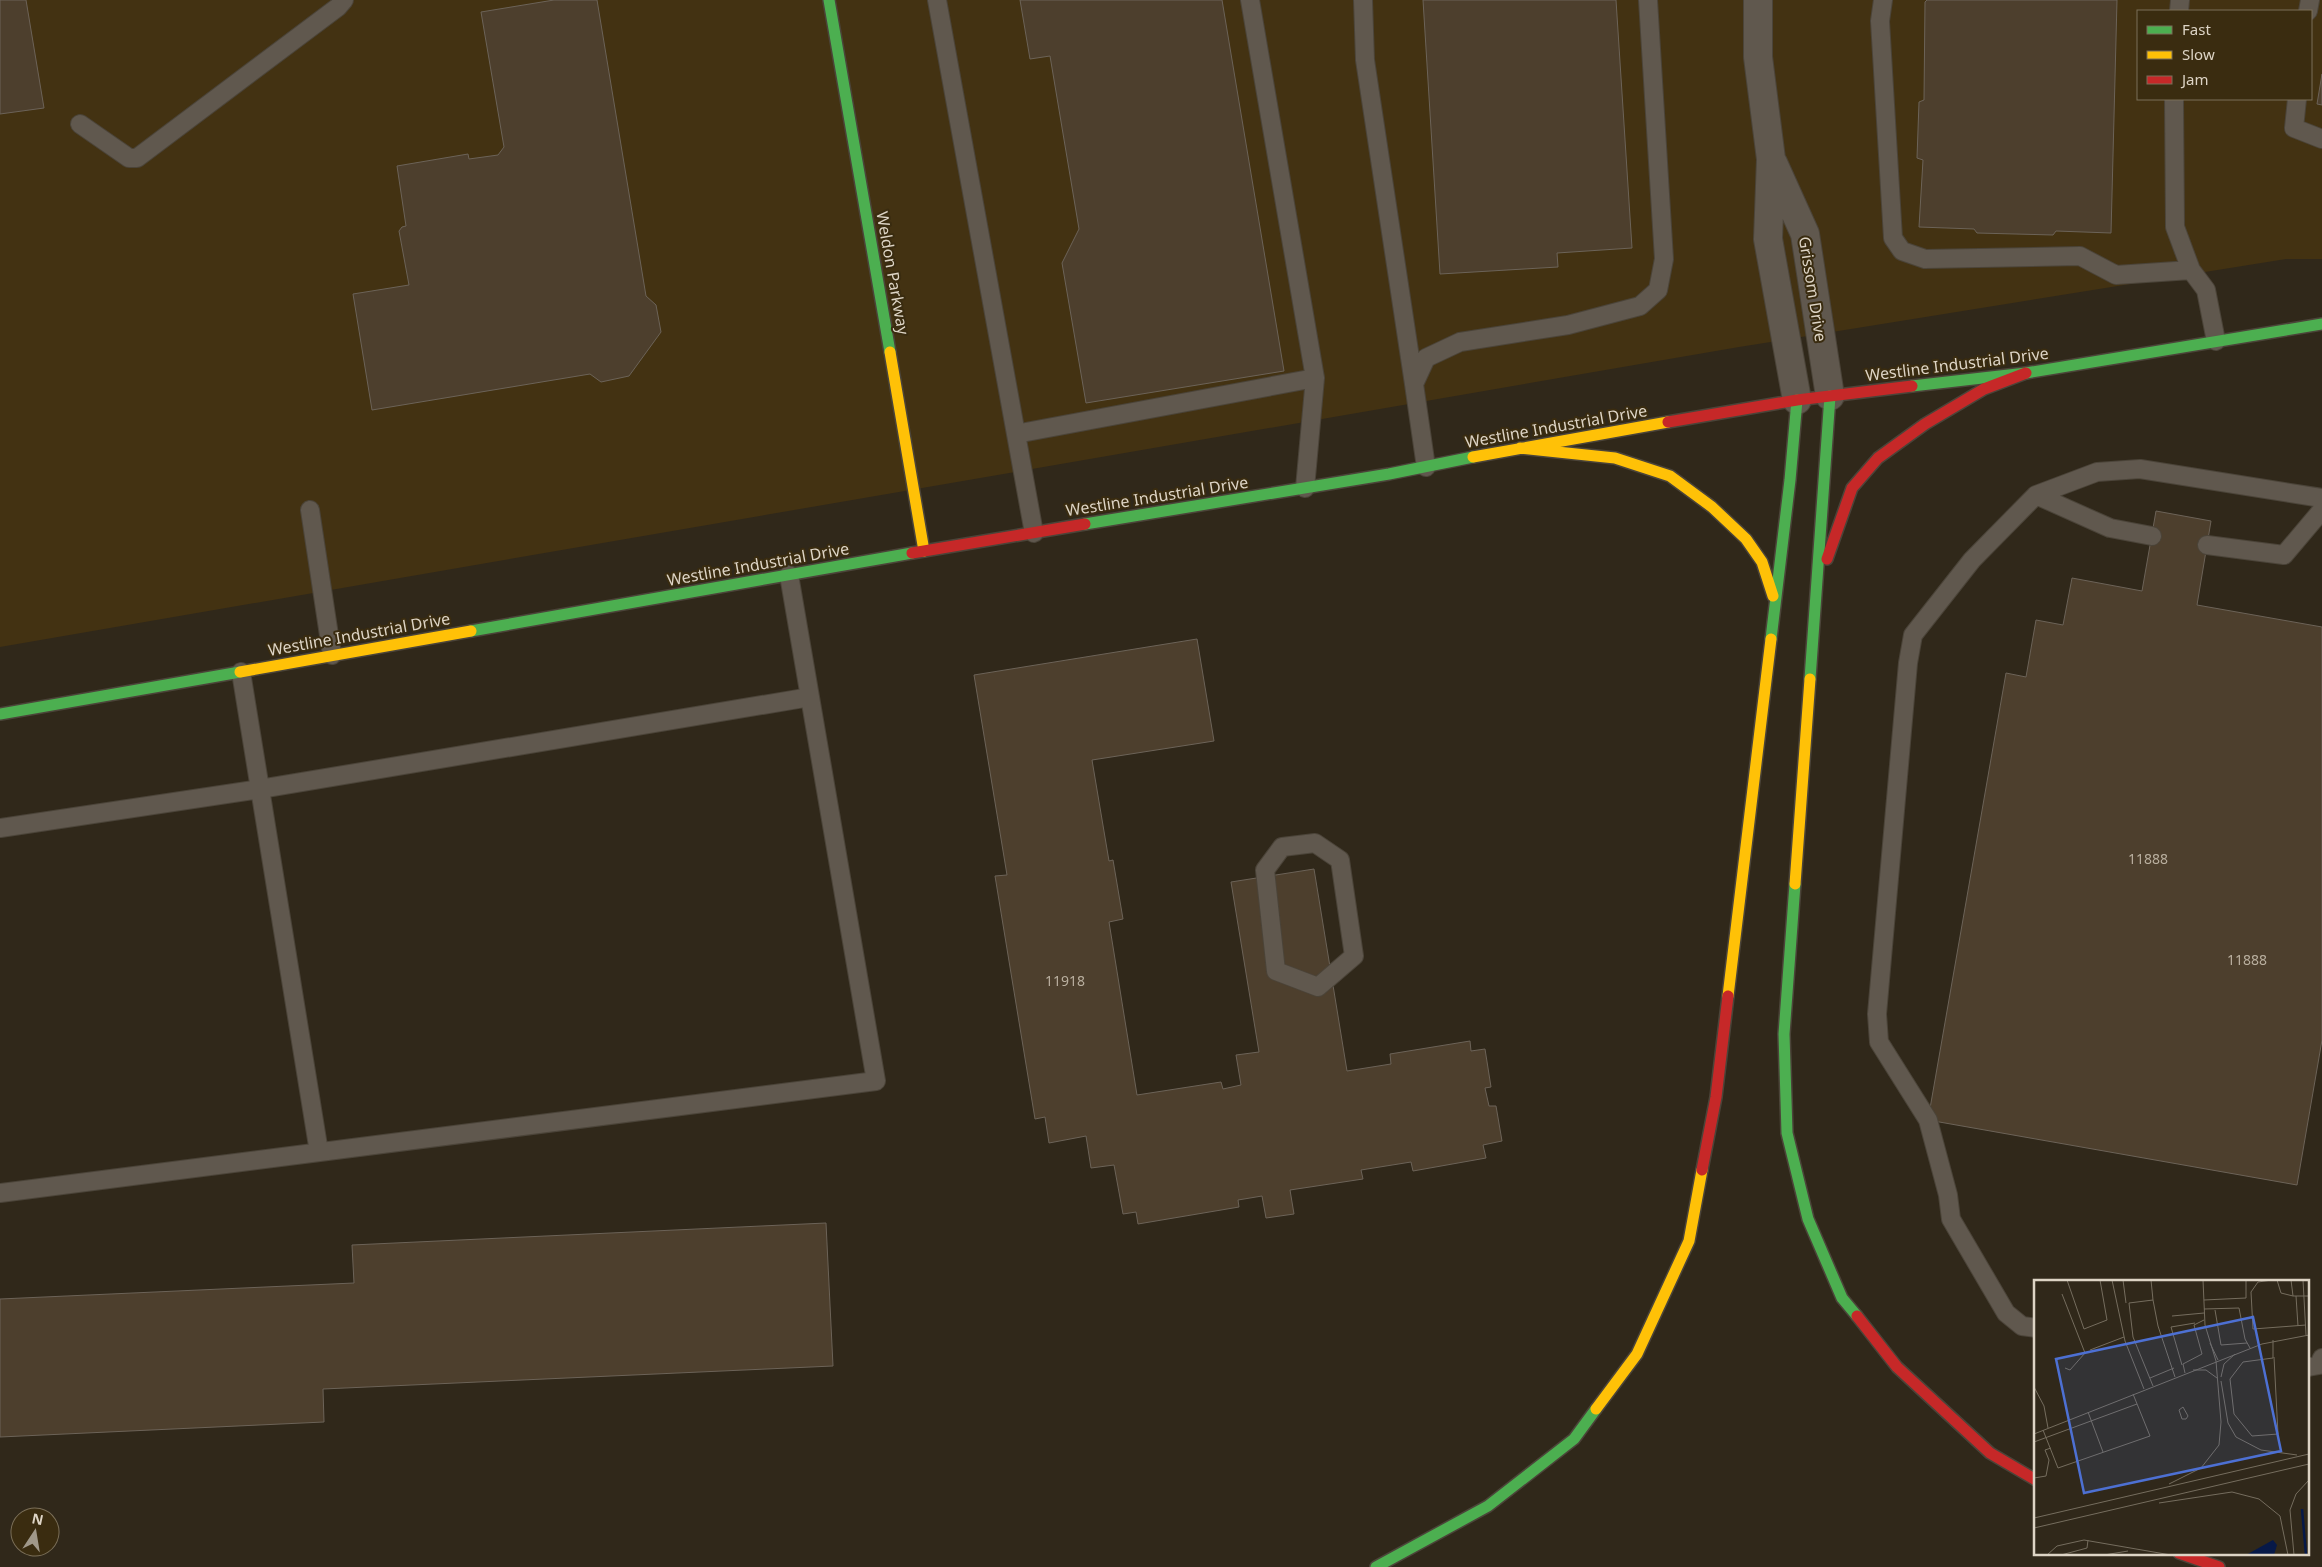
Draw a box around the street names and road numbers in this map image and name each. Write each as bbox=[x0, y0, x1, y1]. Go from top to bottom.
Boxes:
street label: Weldon Parkway bbox=[871, 210, 915, 337]
street label: Grissom Drive bbox=[1794, 235, 1832, 343]
street label: Westline Industrial Drive bbox=[1864, 342, 2050, 386]
street label: Westline Industrial Drive bbox=[1463, 399, 1649, 453]
street label: Westline Industrial Drive bbox=[1064, 471, 1250, 521]
street label: Westline Industrial Drive bbox=[665, 537, 851, 591]
street label: Westline Industrial Drive bbox=[266, 607, 452, 661]

